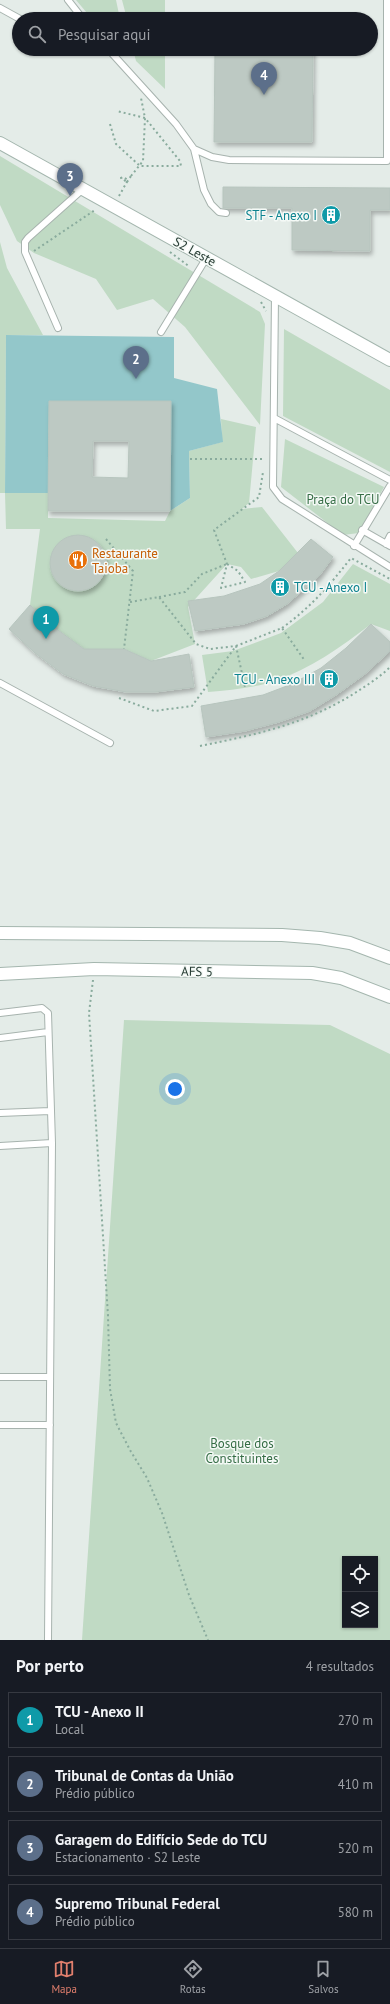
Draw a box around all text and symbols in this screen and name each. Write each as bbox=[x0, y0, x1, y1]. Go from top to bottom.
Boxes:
search box bbox=[12, 12, 378, 56]
icon: search bbox=[26, 23, 48, 45]
text: Pesquisar aqui bbox=[58, 25, 150, 44]
pin: 4 bbox=[251, 62, 277, 95]
pin: 3 bbox=[57, 163, 83, 196]
building icon: STF - Anexo I bbox=[320, 204, 342, 226]
place label: STF - Anexo I bbox=[245, 207, 317, 224]
street label: S2 Leste bbox=[170, 233, 219, 270]
pin: 2 bbox=[123, 346, 149, 379]
park label: Praça do TCU bbox=[307, 491, 379, 508]
place label: Restaurante Taioba bbox=[92, 545, 158, 577]
restaurant icon: Restaurante Taioba bbox=[67, 549, 89, 571]
building icon: TCU - Anexo I bbox=[269, 576, 291, 598]
place label: TCU - Anexo I bbox=[294, 579, 367, 596]
pin: 1 bbox=[33, 606, 59, 639]
building icon: TCU - Anexo III bbox=[318, 668, 340, 690]
place label: TCU - Anexo III bbox=[234, 671, 315, 688]
street label: AFS 5 bbox=[181, 963, 213, 980]
your location bbox=[165, 1079, 185, 1099]
park label: Bosque dos Constituintes bbox=[206, 1435, 278, 1467]
map controls bbox=[342, 1556, 378, 1628]
button: locate bbox=[342, 1556, 378, 1592]
button: layers bbox=[342, 1592, 378, 1628]
text: Por perto bbox=[16, 1655, 84, 1677]
text: 4 resultados bbox=[306, 1658, 374, 1675]
text: TCU - Anexo II bbox=[55, 1702, 144, 1721]
text: 1 bbox=[26, 1712, 34, 1729]
text: 270 m bbox=[338, 1712, 373, 1729]
text: Local bbox=[55, 1721, 84, 1738]
text: Tribunal de Contas da União bbox=[55, 1766, 234, 1785]
text: 2 bbox=[26, 1776, 34, 1793]
text: 410 m bbox=[338, 1776, 373, 1793]
text: Prédio público bbox=[55, 1785, 135, 1802]
text: Garagem do Edifício Sede do TCU bbox=[55, 1830, 267, 1849]
text: 3 bbox=[26, 1840, 34, 1857]
text: 520 m bbox=[338, 1840, 373, 1857]
text: Estacionamento · S2 Leste bbox=[55, 1849, 200, 1866]
text: Supremo Tribunal Federal bbox=[55, 1894, 220, 1913]
text: 4 bbox=[26, 1904, 34, 1921]
text: 580 m bbox=[338, 1904, 373, 1921]
text: Prédio público bbox=[55, 1913, 135, 1930]
tab: Mapa bbox=[51, 1958, 77, 1996]
tab: Rotas bbox=[180, 1958, 206, 1996]
tab: Salvos bbox=[308, 1958, 339, 1996]

